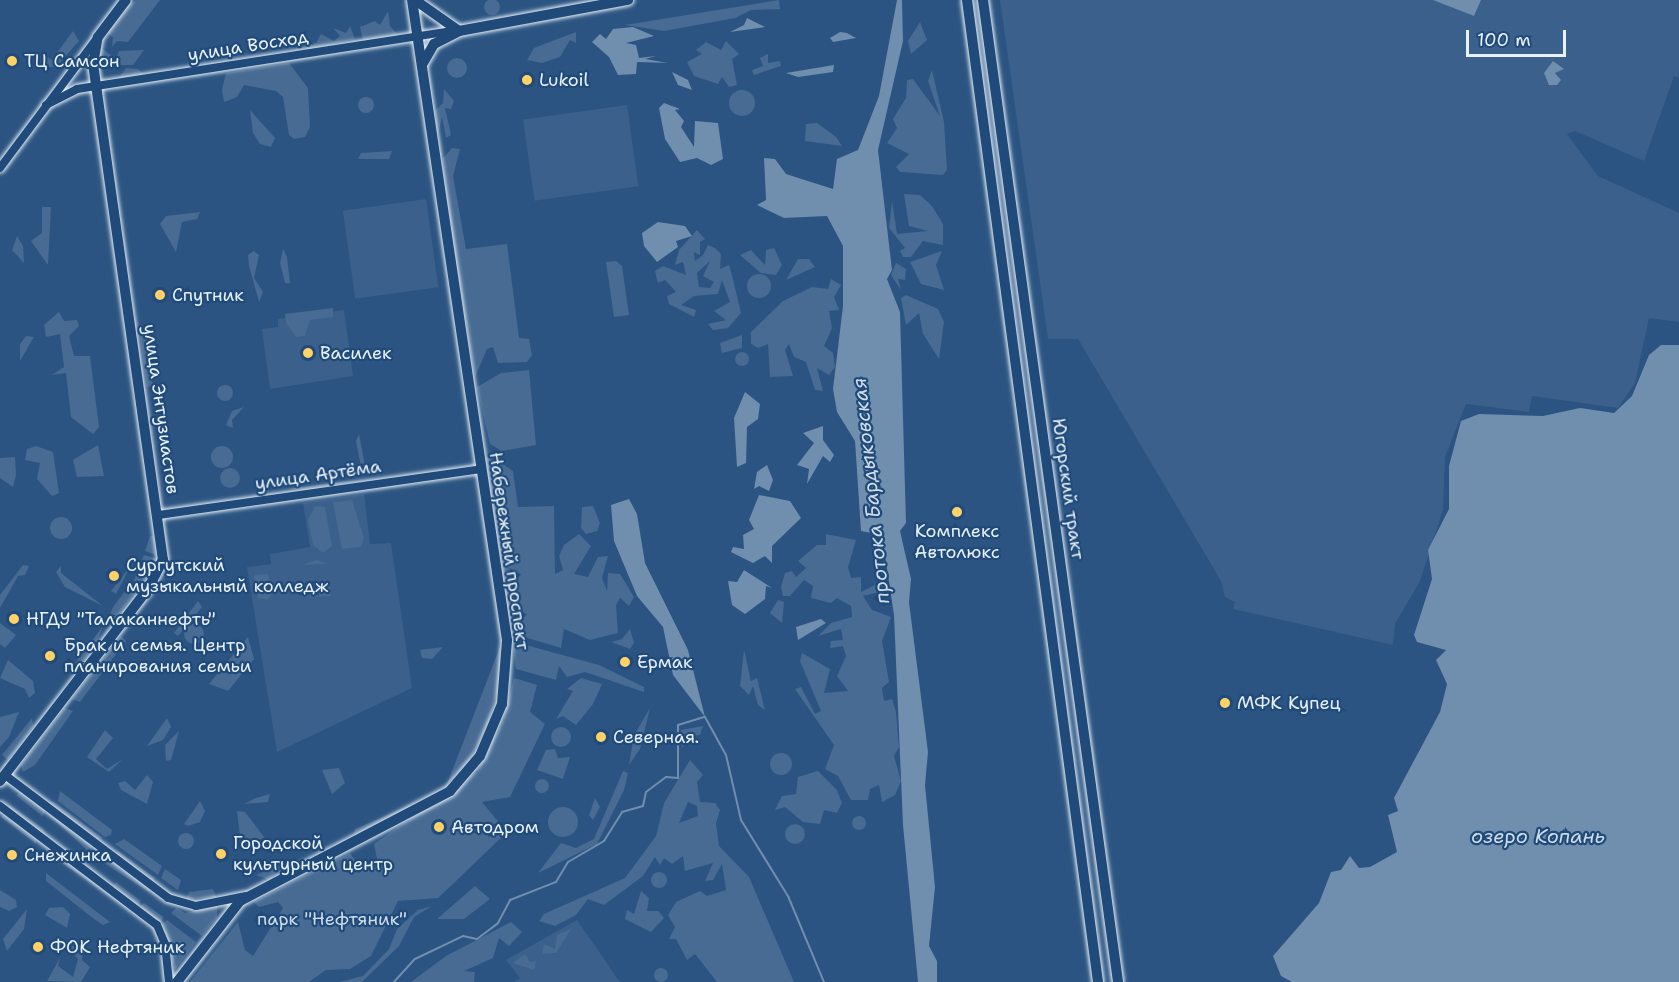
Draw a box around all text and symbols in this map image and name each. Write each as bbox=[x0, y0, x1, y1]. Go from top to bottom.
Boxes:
scale bar bbox=[1469, 18, 1570, 56]
street label: улица Восход bbox=[186, 26, 310, 66]
text: 100 m bbox=[1477, 28, 1531, 52]
place label: ТЦ Самсон bbox=[24, 50, 120, 72]
marker: ТЦ Самсон bbox=[5, 54, 19, 68]
place label: Lukoil bbox=[539, 69, 589, 91]
marker: Lukoil bbox=[520, 73, 534, 87]
place label: Спутник bbox=[172, 284, 244, 306]
marker: Спутник bbox=[153, 288, 167, 302]
street label: улица Энтузиастов bbox=[138, 323, 184, 495]
place label: Василек bbox=[320, 342, 392, 364]
marker: Василек bbox=[301, 346, 315, 360]
water label: протока Бардыковская bbox=[847, 377, 895, 605]
street label: Югорский тракт bbox=[1047, 417, 1089, 561]
street label: Набережный проспект bbox=[484, 451, 534, 651]
street label: улица Артёма bbox=[254, 455, 382, 495]
marker: Комплекс Автолюкс bbox=[950, 505, 964, 519]
place label: Комплекс Автолюкс bbox=[914, 521, 1000, 564]
place label: Сургутский музыкальный колледж bbox=[126, 555, 328, 598]
marker: Сургутский музыкальный колледж bbox=[107, 569, 121, 583]
place label: НГДУ "Талаканнефть" bbox=[26, 608, 216, 630]
marker: НГДУ "Талаканнефть" bbox=[7, 612, 21, 626]
place label: Брак и семья. Центр планирования семьи bbox=[64, 635, 252, 678]
marker: Брак и семья. Центр планирования семьи bbox=[41, 647, 59, 665]
place label: Ермак bbox=[637, 651, 693, 673]
marker: Ермак bbox=[618, 655, 632, 669]
place label: МФК Купец bbox=[1237, 692, 1341, 714]
marker: МФК Купец bbox=[1218, 696, 1232, 710]
place label: Северная. bbox=[613, 726, 699, 748]
marker: Северная. bbox=[594, 730, 608, 744]
place label: Автодром bbox=[451, 816, 539, 838]
marker: Автодром bbox=[432, 820, 446, 834]
water label: озеро Копань bbox=[1471, 824, 1605, 848]
place label: Городской культурный центр bbox=[233, 833, 393, 876]
place label: Снежинка bbox=[24, 844, 112, 866]
marker: Городской культурный центр bbox=[214, 847, 228, 861]
marker: Снежинка bbox=[5, 848, 19, 862]
park label: парк "Нефтяник" bbox=[257, 908, 407, 930]
place label: ФОК Нефтяник bbox=[50, 936, 184, 958]
marker: ФОК Нефтяник bbox=[31, 940, 45, 954]

